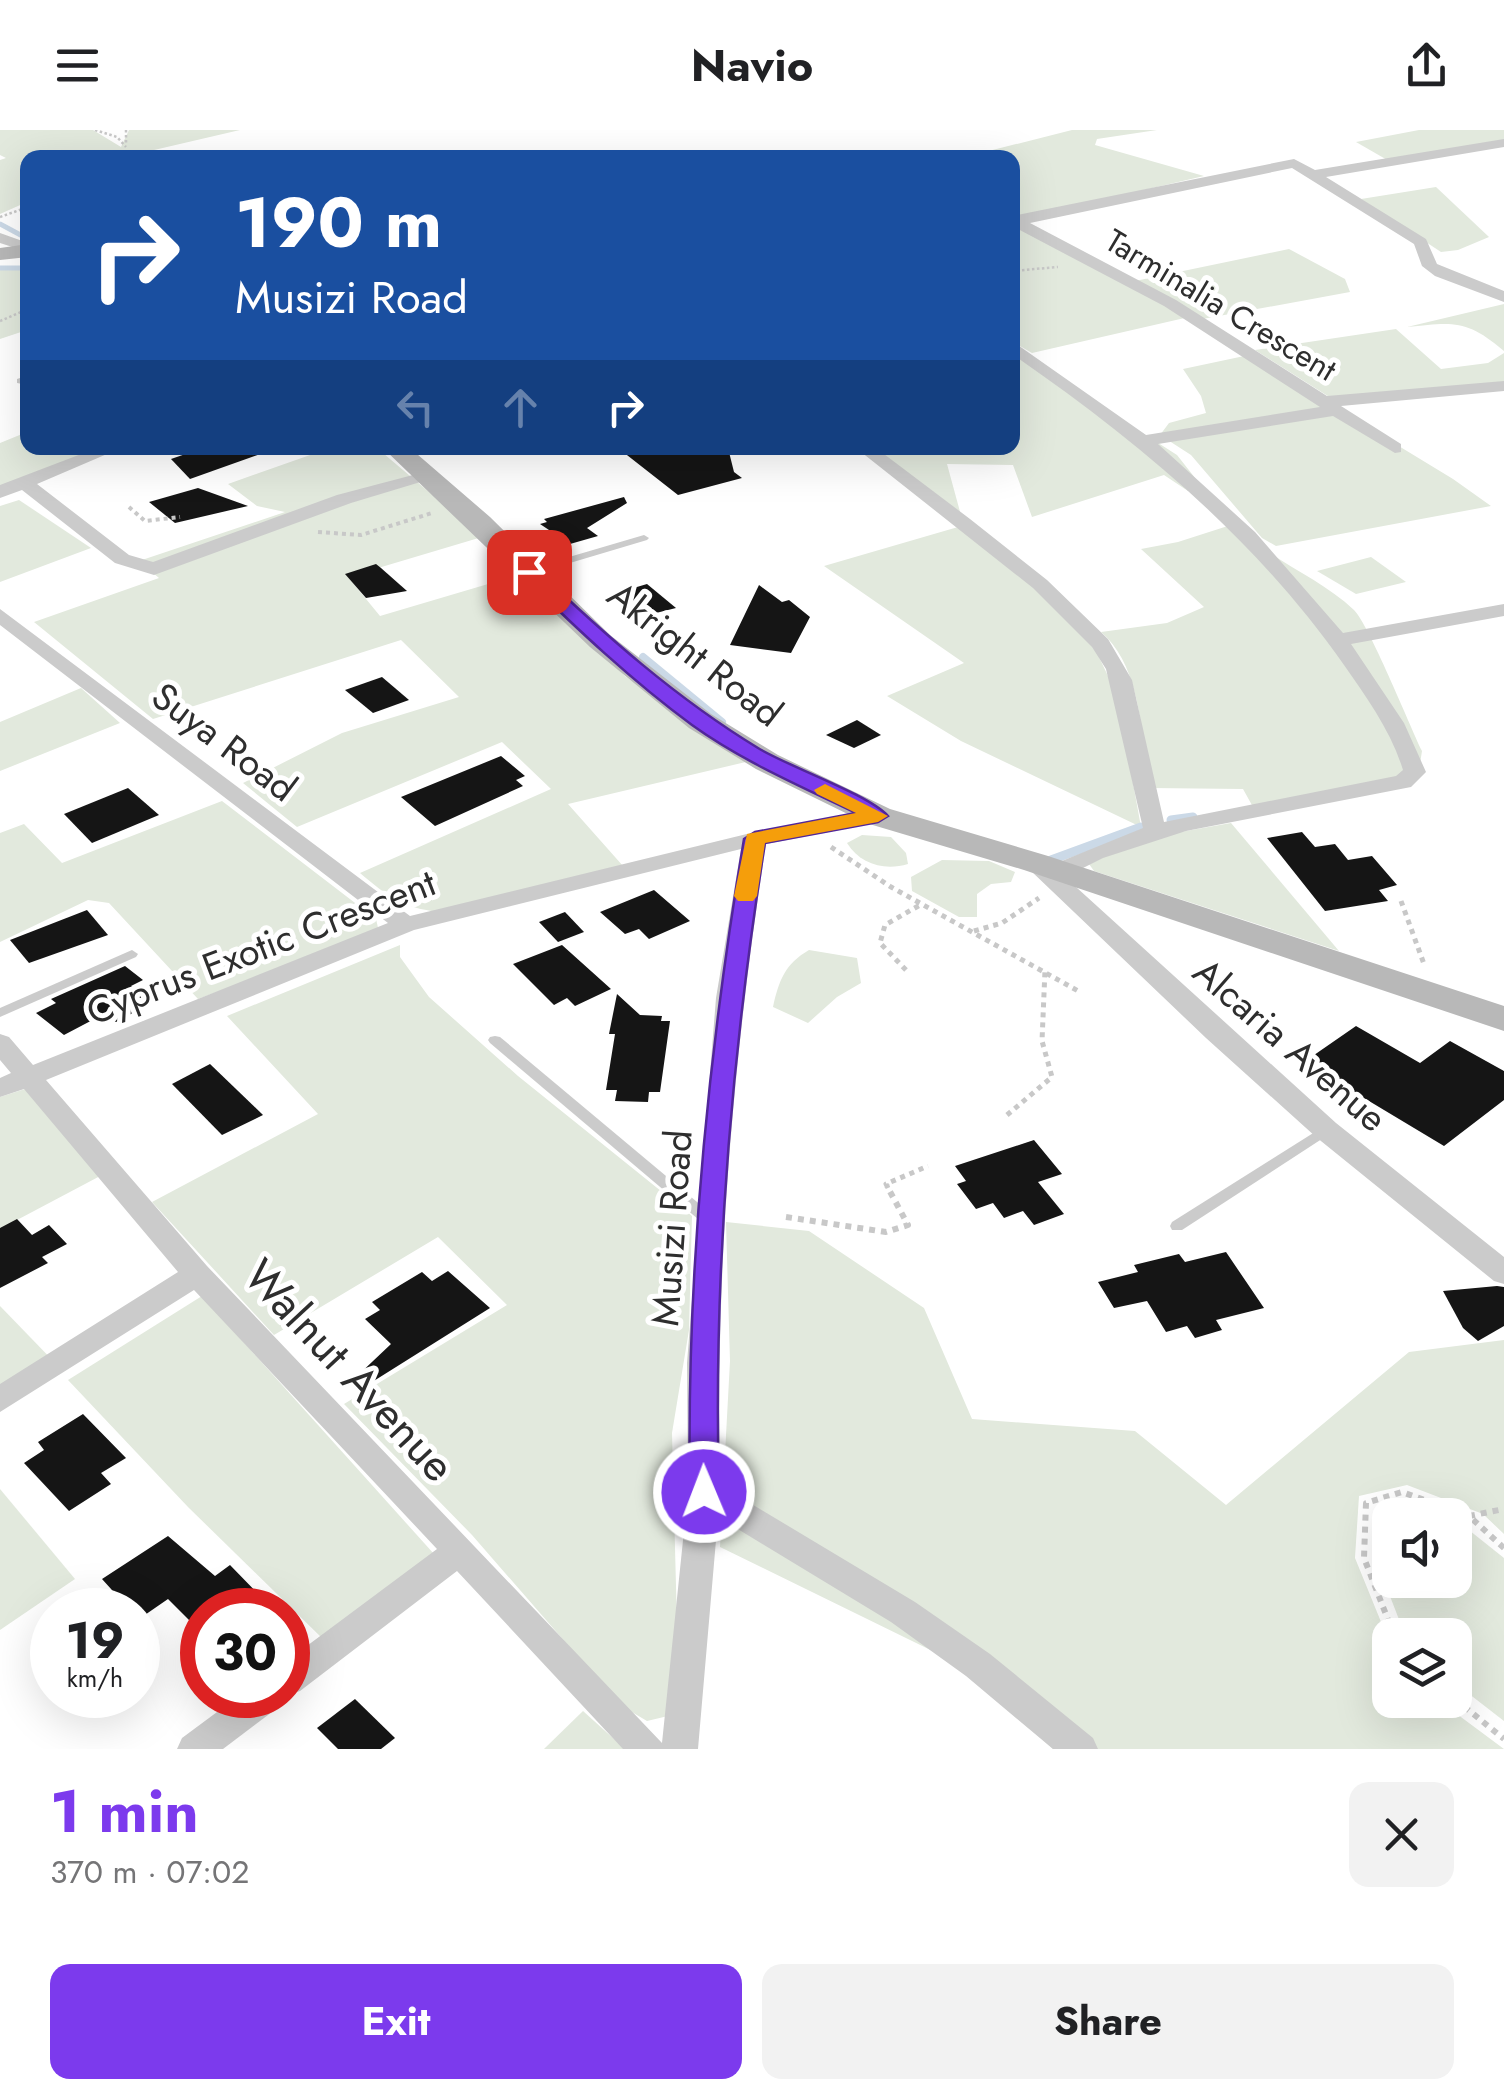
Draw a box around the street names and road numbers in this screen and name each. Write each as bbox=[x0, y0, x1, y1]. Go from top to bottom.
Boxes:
street label: Tarminalia Crescent bbox=[1097, 218, 1346, 392]
street label: Akright Road bbox=[596, 568, 795, 740]
street label: Suya Road bbox=[140, 669, 308, 814]
street label: Cyprus Exotic Crescent bbox=[78, 855, 443, 1038]
street label: Alcaria Avenue bbox=[1181, 945, 1399, 1145]
street label: Musizi Road bbox=[637, 1128, 706, 1328]
street label: Walnut Avenue bbox=[229, 1244, 470, 1496]

